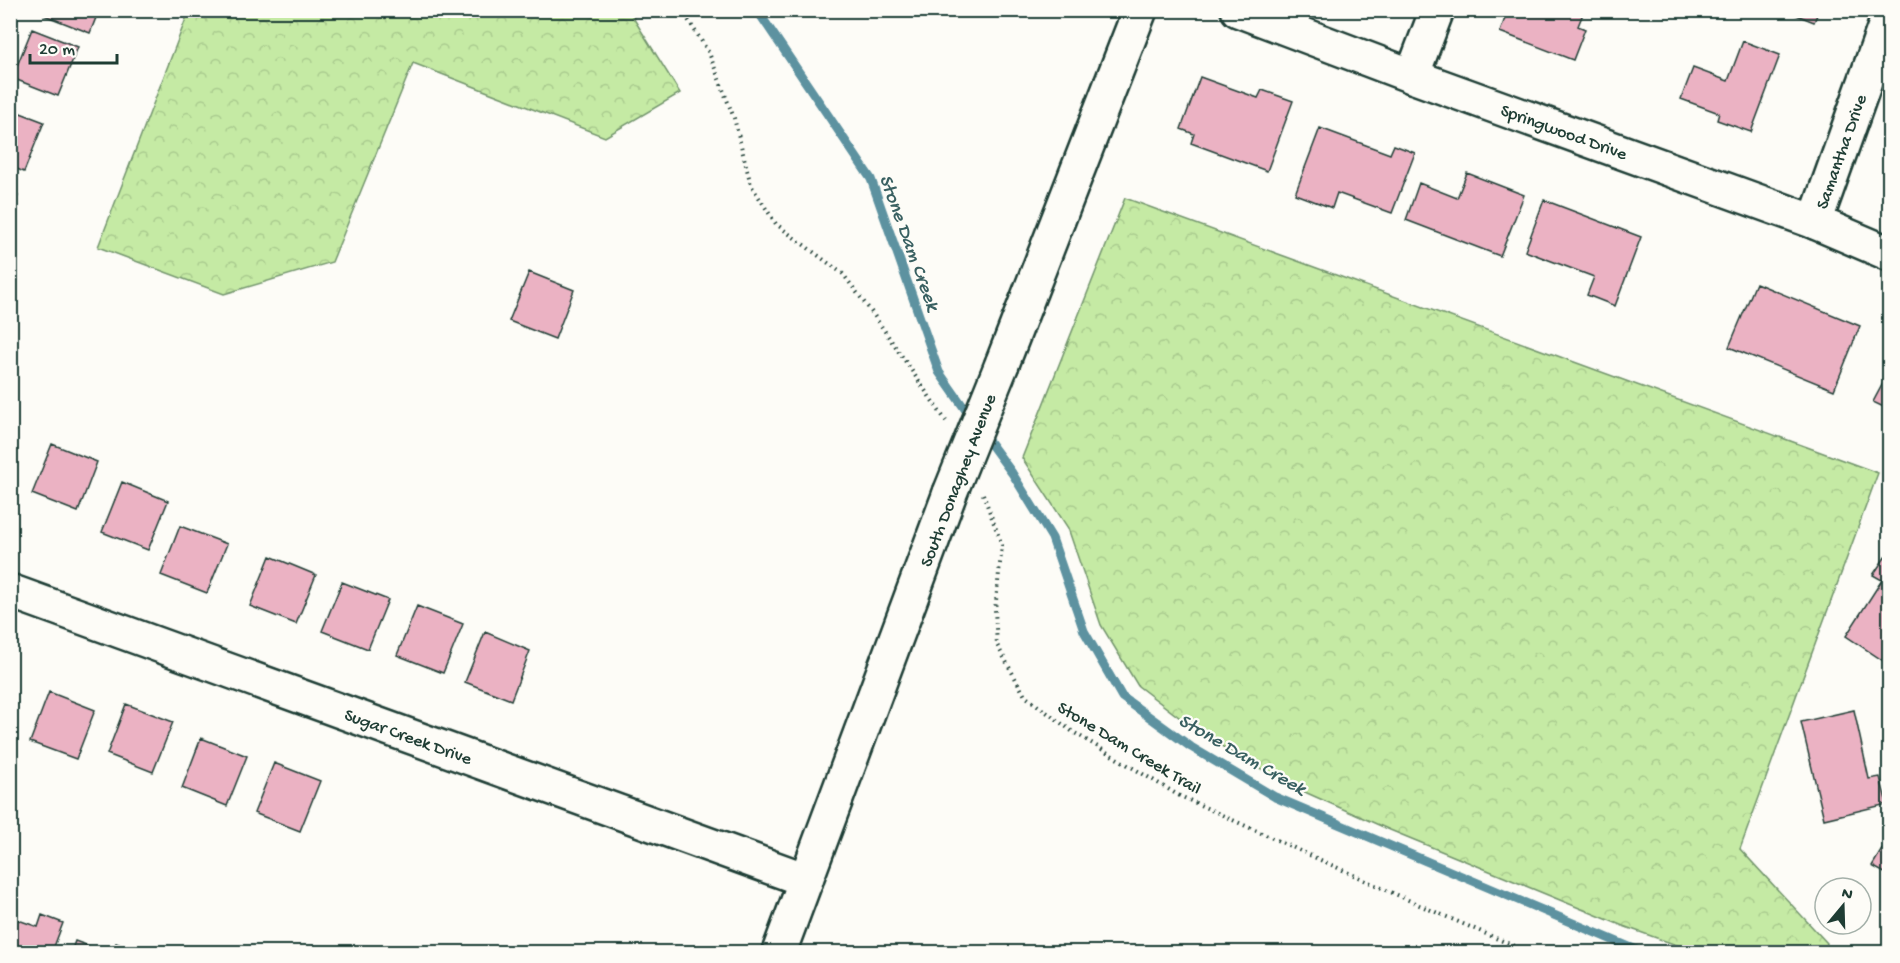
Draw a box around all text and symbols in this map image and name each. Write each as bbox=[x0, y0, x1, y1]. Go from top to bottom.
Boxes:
scale bar bbox=[30, 27, 117, 65]
text: 20 m bbox=[39, 40, 75, 61]
street label: Samantha Drive bbox=[1812, 91, 1873, 212]
street label: Springwood Drive bbox=[1497, 101, 1630, 166]
water label: Stone Dam Creek bbox=[872, 172, 944, 316]
street label: South Donaghey Avenue bbox=[917, 391, 1002, 570]
street label: Stone Dam Creek Trail bbox=[1053, 698, 1204, 800]
street label: Sugar Creek Drive bbox=[341, 705, 475, 771]
water label: Stone Dam Creek bbox=[1174, 710, 1311, 803]
north arrow bbox=[1813, 876, 1873, 936]
text: N bbox=[1839, 884, 1855, 906]

